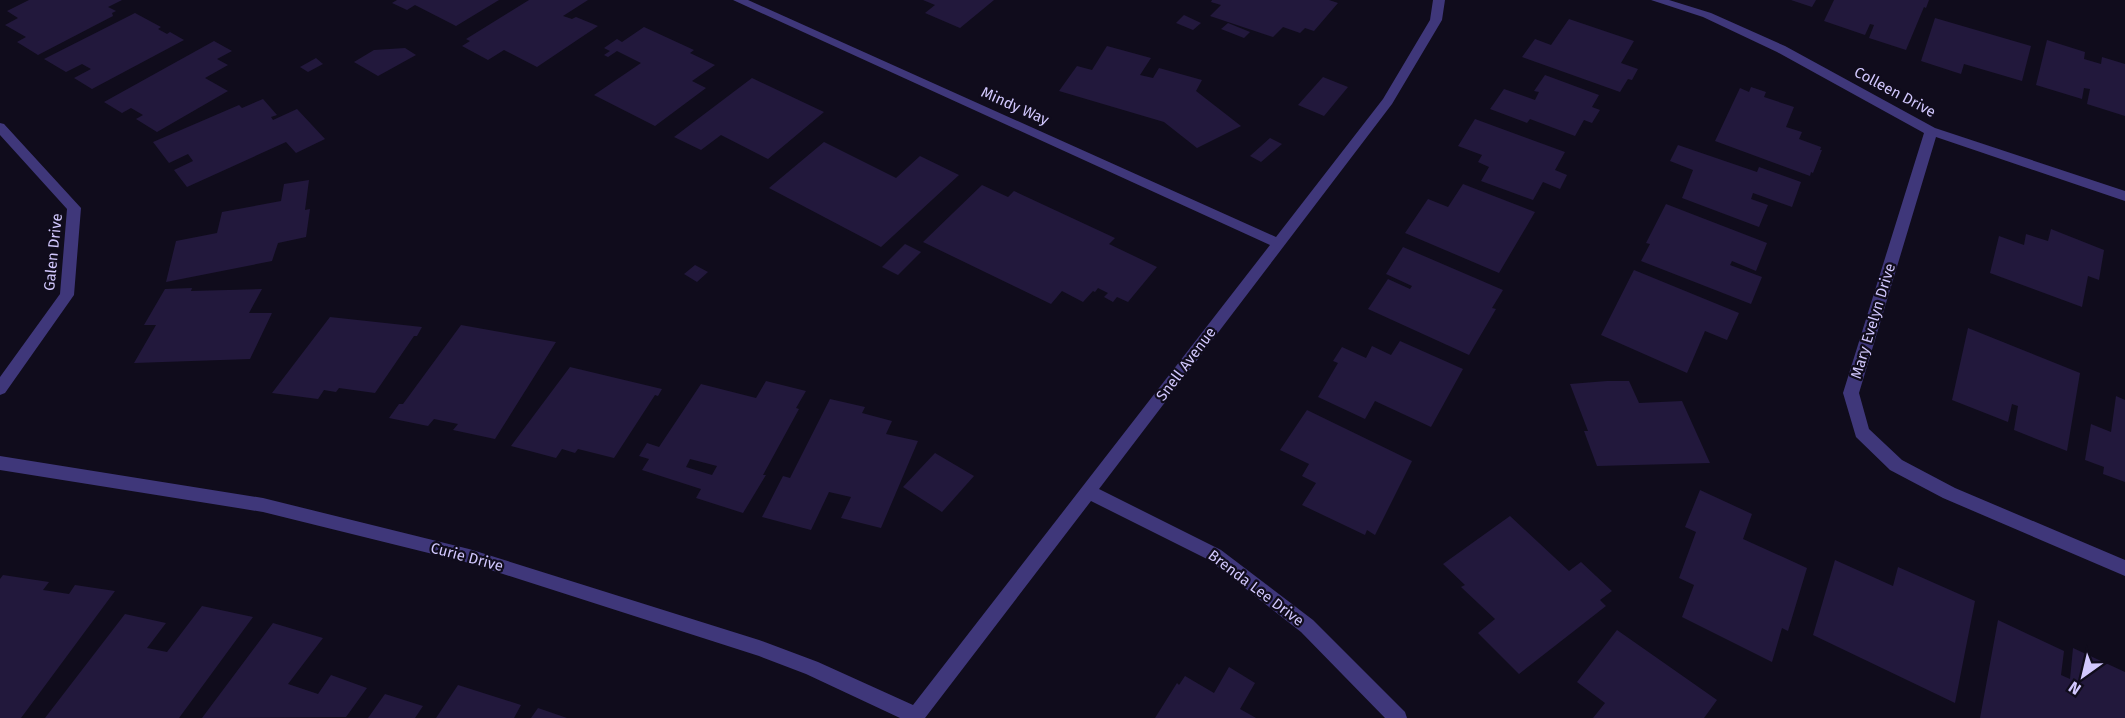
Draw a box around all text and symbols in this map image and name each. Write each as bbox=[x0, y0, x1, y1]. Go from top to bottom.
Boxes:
street label: Colleen Drive bbox=[1851, 63, 1939, 121]
street label: Mindy Way bbox=[978, 83, 1052, 129]
street label: Galen Drive bbox=[40, 212, 66, 292]
street label: Mary Evelyn Drive bbox=[1847, 261, 1899, 381]
street label: Snell Avenue bbox=[1152, 324, 1220, 404]
street label: Curie Drive bbox=[429, 539, 505, 575]
street label: Brenda Lee Drive bbox=[1205, 546, 1307, 630]
north arrow bbox=[2053, 646, 2113, 706]
text: N bbox=[2065, 677, 2085, 699]

